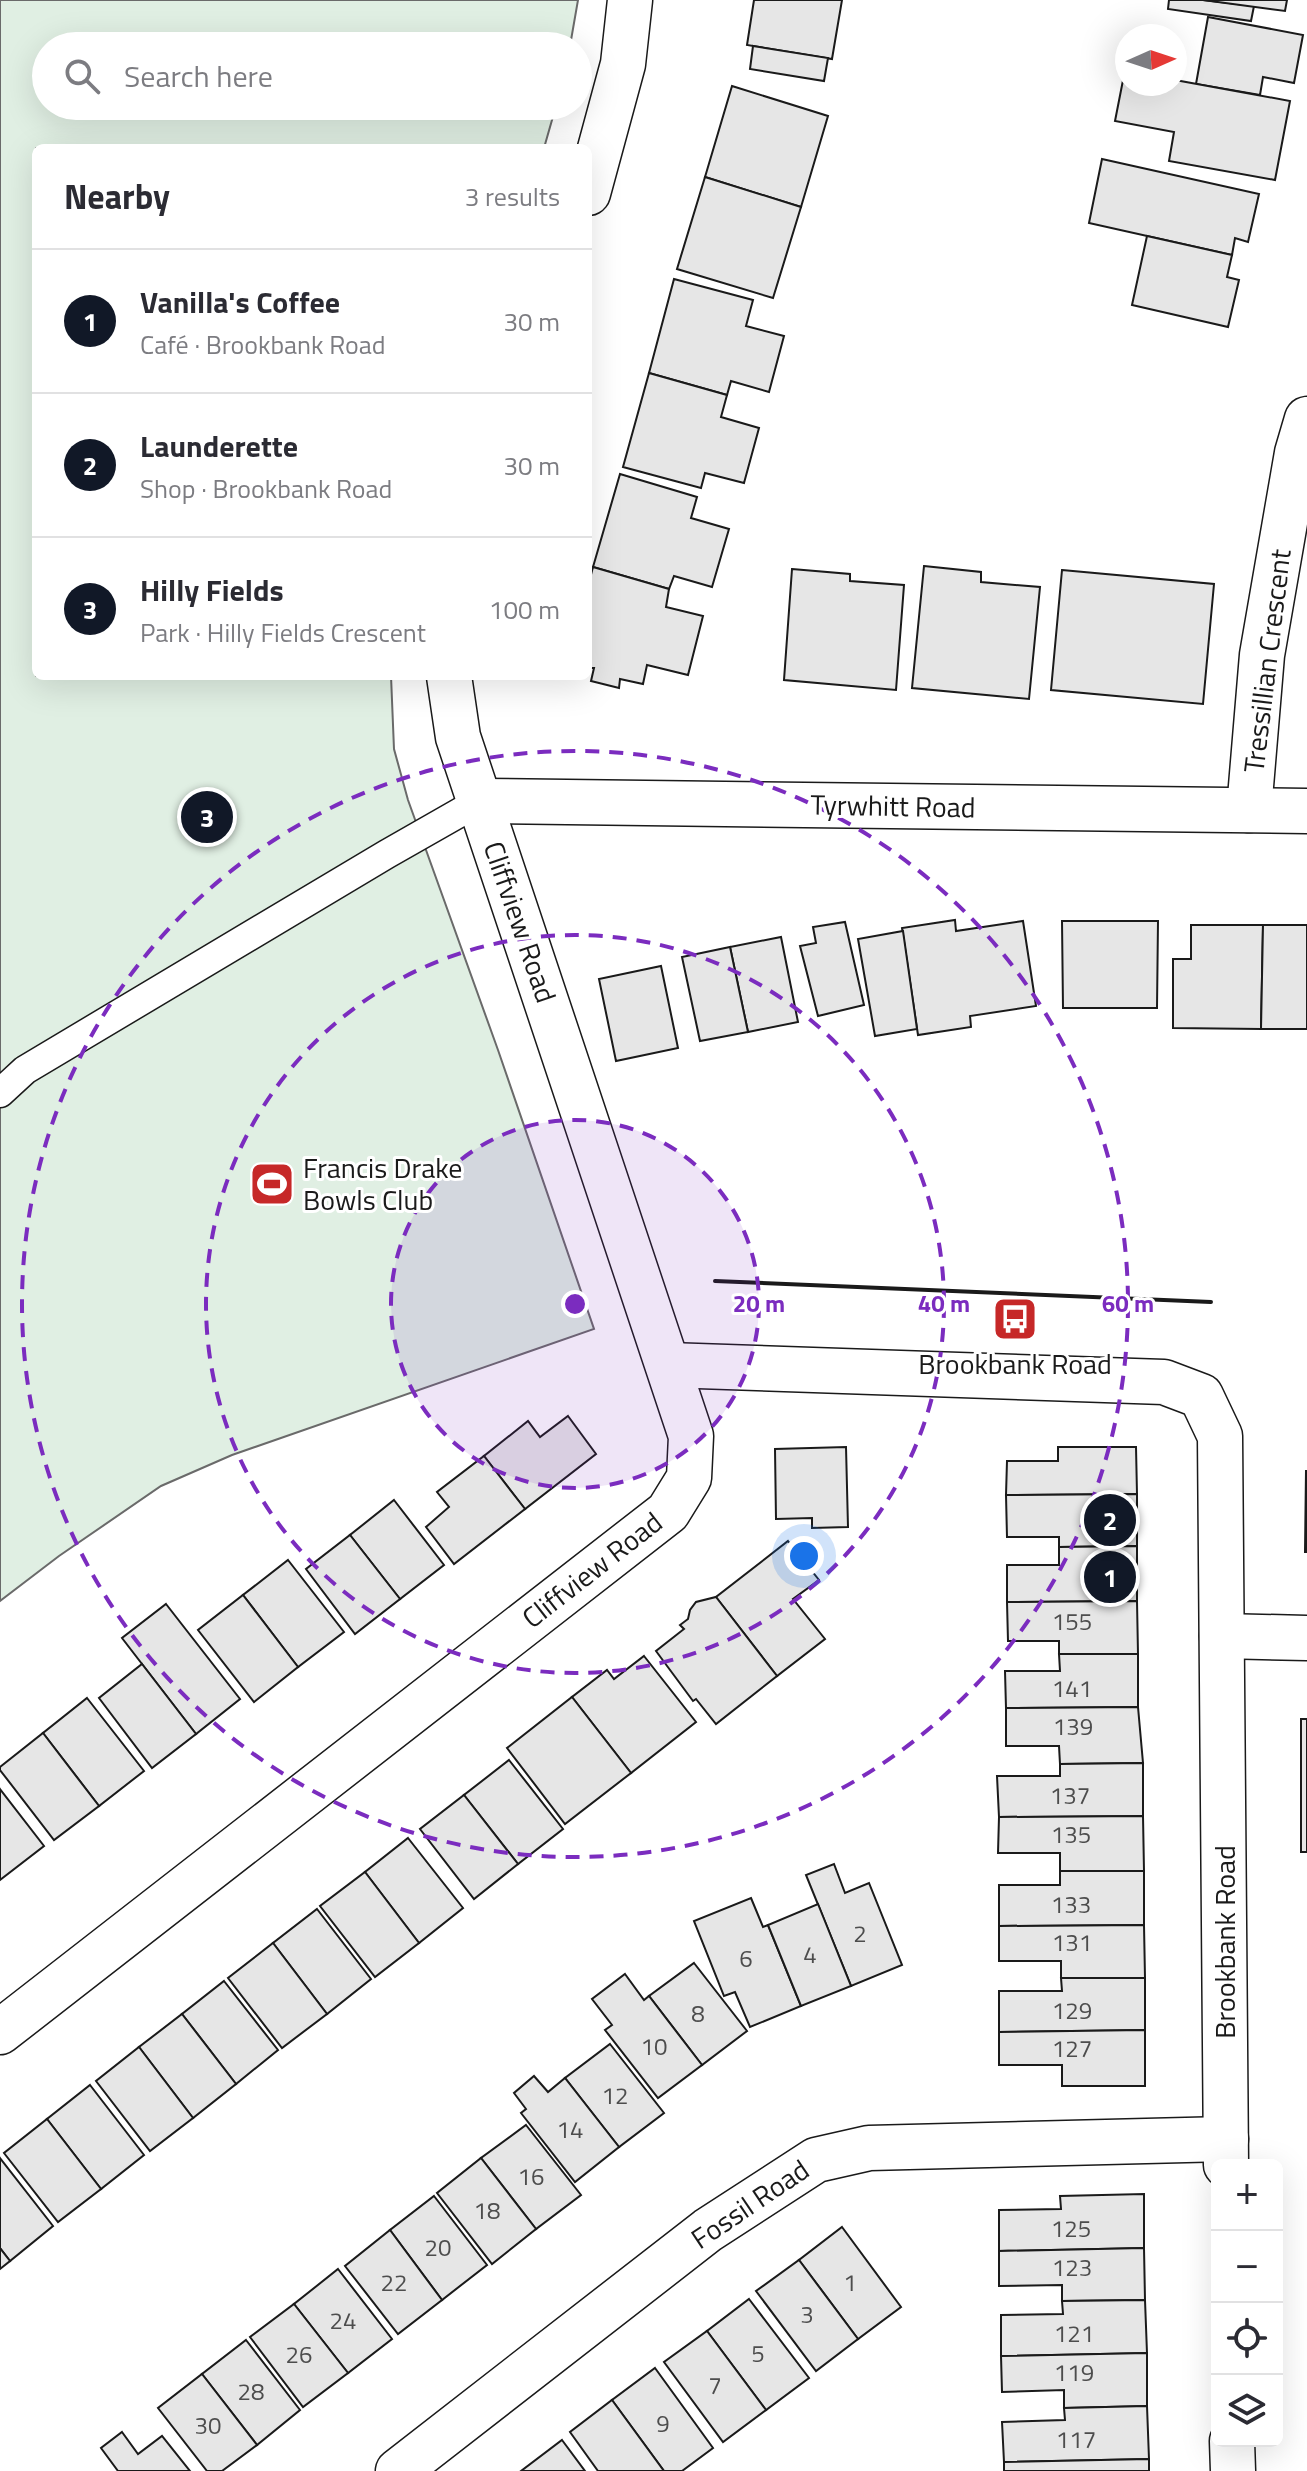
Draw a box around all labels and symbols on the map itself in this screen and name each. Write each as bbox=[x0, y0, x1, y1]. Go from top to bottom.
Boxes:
north arrow bbox=[1115, 24, 1187, 96]
street label: Tressillian Crescent bbox=[1231, 546, 1302, 775]
street label: Tyrwhitt Road bbox=[810, 783, 976, 828]
pin: 3 bbox=[181, 787, 233, 847]
street label: Cliffview Road bbox=[473, 835, 568, 1008]
place label: Francis Drake Bowls Club bbox=[303, 1146, 462, 1221]
sports icon: Francis Drake Bowls Club bbox=[248, 1160, 296, 1208]
text: 20 m bbox=[733, 1285, 785, 1321]
text: 40 m bbox=[918, 1285, 970, 1321]
text: 60 m bbox=[1102, 1285, 1154, 1321]
centre of rings bbox=[561, 1290, 589, 1318]
bus stop icon: Brookbank Road bbox=[991, 1295, 1039, 1343]
place label: Brookbank Road bbox=[918, 1342, 1112, 1385]
pin: 2 bbox=[1084, 1490, 1136, 1550]
street label: Cliffview Road bbox=[512, 1501, 671, 1638]
your location bbox=[784, 1536, 824, 1576]
pin: 1 bbox=[1084, 1547, 1136, 1607]
house number: 155 bbox=[1052, 1603, 1092, 1639]
house number: 141 bbox=[1052, 1670, 1092, 1706]
house number: 139 bbox=[1053, 1708, 1093, 1744]
house number: 137 bbox=[1050, 1777, 1090, 1813]
house number: 135 bbox=[1051, 1816, 1091, 1852]
street label: Brookbank Road bbox=[1203, 1845, 1246, 2039]
house number: 133 bbox=[1051, 1886, 1091, 1922]
house number: 2 bbox=[853, 1915, 867, 1951]
house number: 131 bbox=[1052, 1924, 1092, 1960]
house number: 4 bbox=[803, 1936, 817, 1972]
house number: 6 bbox=[739, 1940, 753, 1976]
house number: 129 bbox=[1052, 1992, 1092, 2028]
house number: 8 bbox=[691, 1995, 705, 2031]
house number: 10 bbox=[641, 2028, 667, 2064]
house number: 127 bbox=[1052, 2030, 1092, 2066]
house number: 12 bbox=[602, 2077, 628, 2113]
house number: 14 bbox=[557, 2111, 583, 2147]
street label: Fossil Road bbox=[682, 2148, 817, 2259]
house number: 16 bbox=[518, 2158, 544, 2194]
house number: 18 bbox=[474, 2192, 500, 2228]
house number: 125 bbox=[1051, 2210, 1091, 2246]
house number: 20 bbox=[425, 2229, 451, 2265]
house number: 123 bbox=[1052, 2249, 1092, 2285]
house number: 22 bbox=[381, 2264, 407, 2300]
house number: 1 bbox=[843, 2264, 857, 2300]
house number: 3 bbox=[800, 2296, 814, 2332]
house number: 24 bbox=[330, 2302, 356, 2338]
house number: 121 bbox=[1054, 2315, 1094, 2351]
house number: 5 bbox=[751, 2335, 765, 2371]
house number: 26 bbox=[286, 2336, 312, 2372]
house number: 119 bbox=[1054, 2354, 1094, 2390]
house number: 7 bbox=[708, 2367, 722, 2403]
house number: 28 bbox=[238, 2373, 264, 2409]
house number: 9 bbox=[656, 2405, 670, 2441]
house number: 30 bbox=[195, 2407, 221, 2443]
house number: 117 bbox=[1056, 2421, 1096, 2457]

